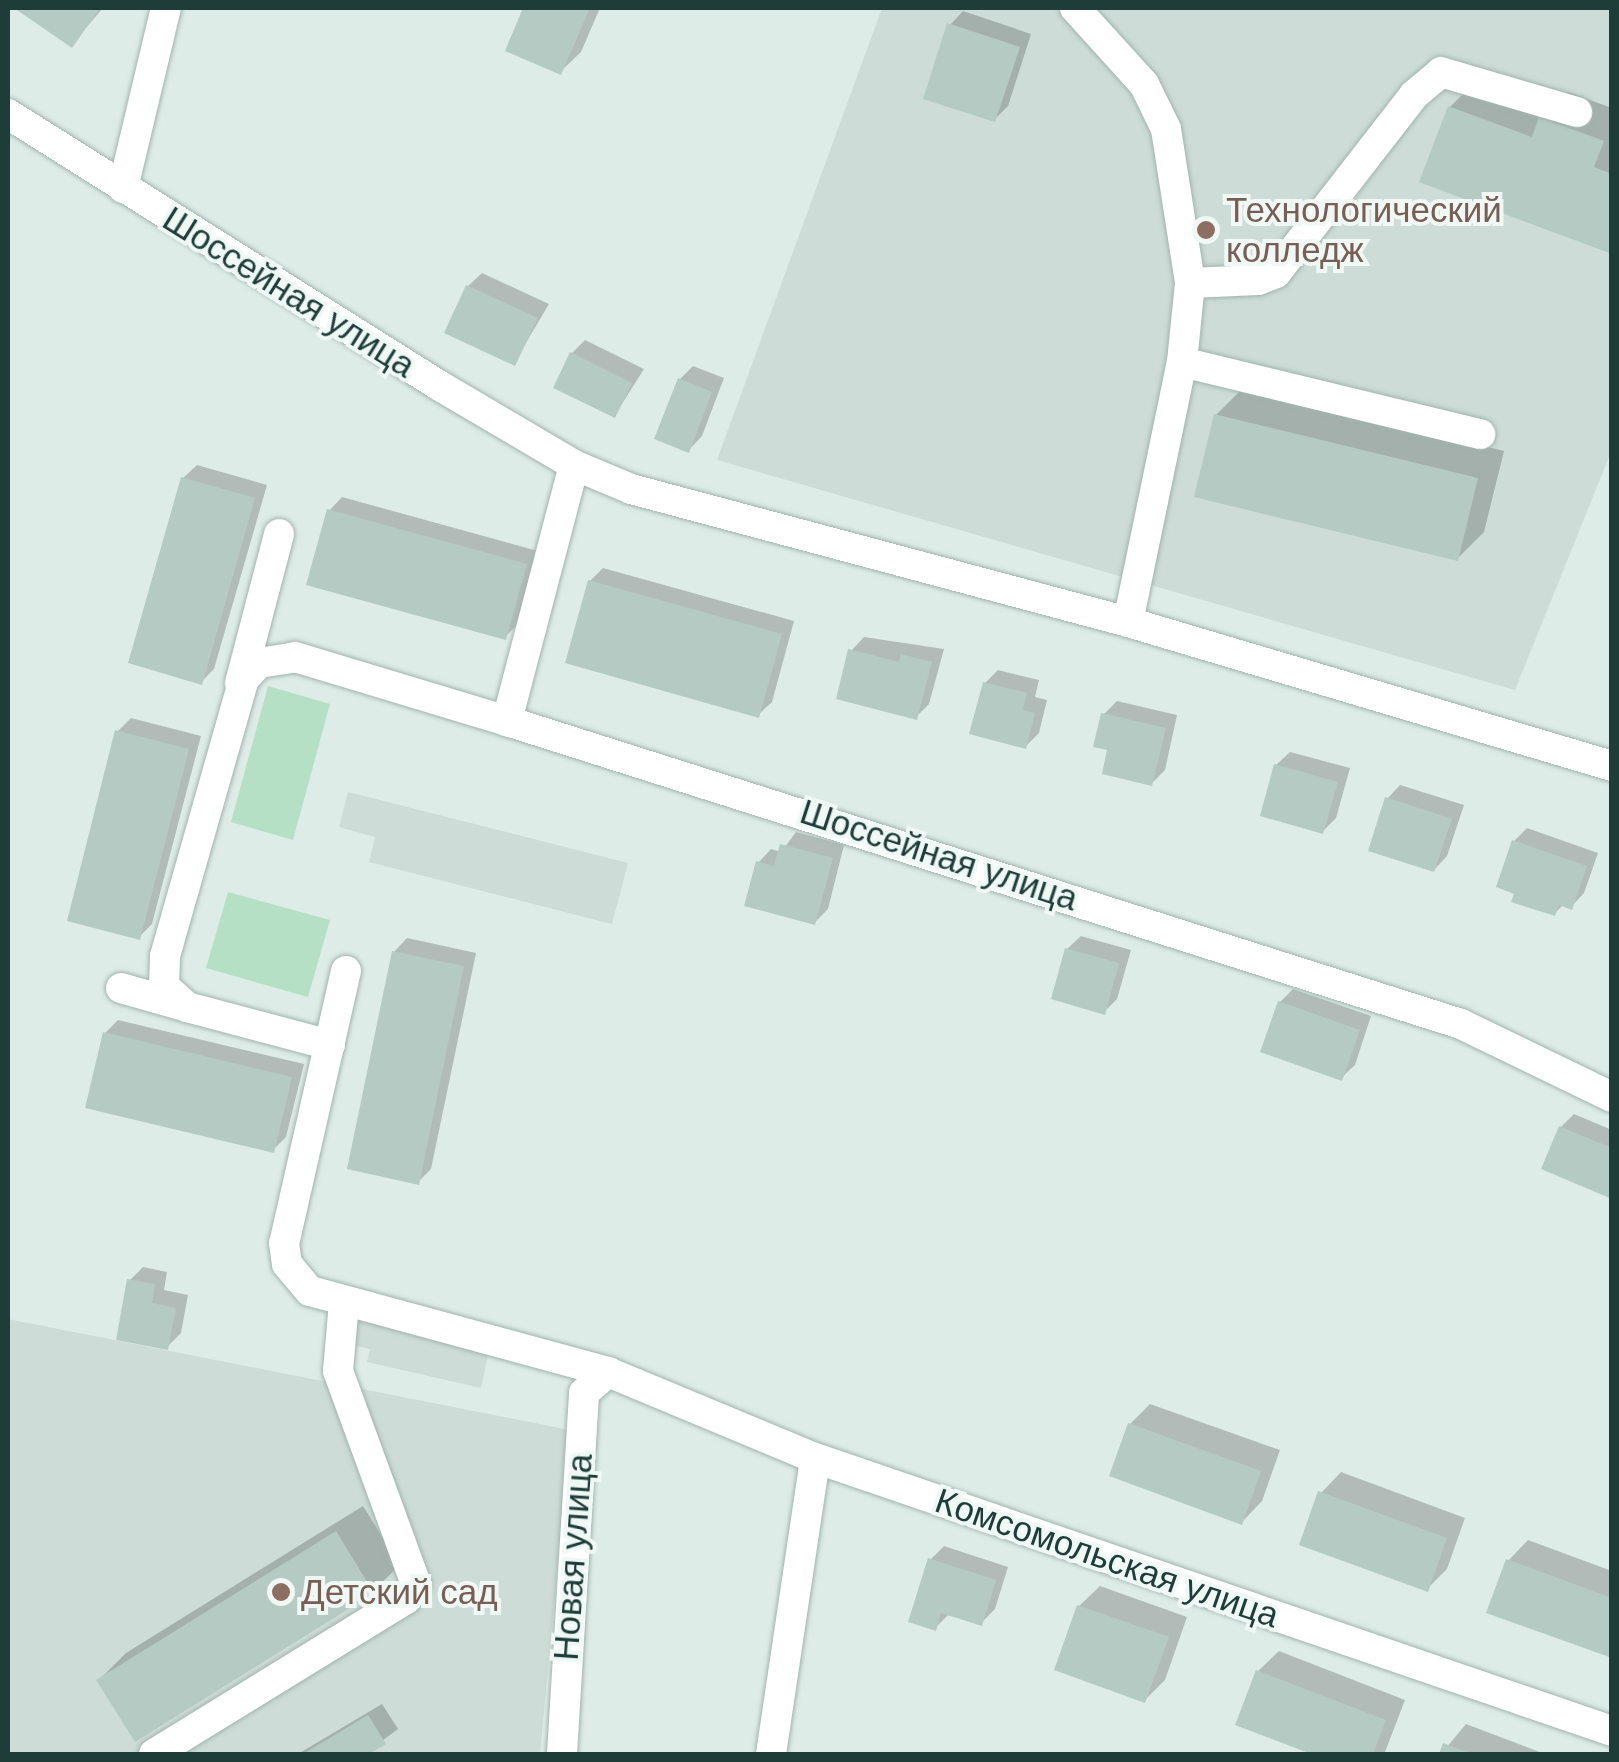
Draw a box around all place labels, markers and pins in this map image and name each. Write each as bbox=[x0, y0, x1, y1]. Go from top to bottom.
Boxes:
place label: Технологический колледж bbox=[1226, 189, 1502, 271]
marker: Технологический колледж bbox=[1195, 219, 1217, 241]
place label: Детский сад bbox=[301, 1571, 498, 1613]
marker: Детский сад bbox=[270, 1581, 292, 1603]

